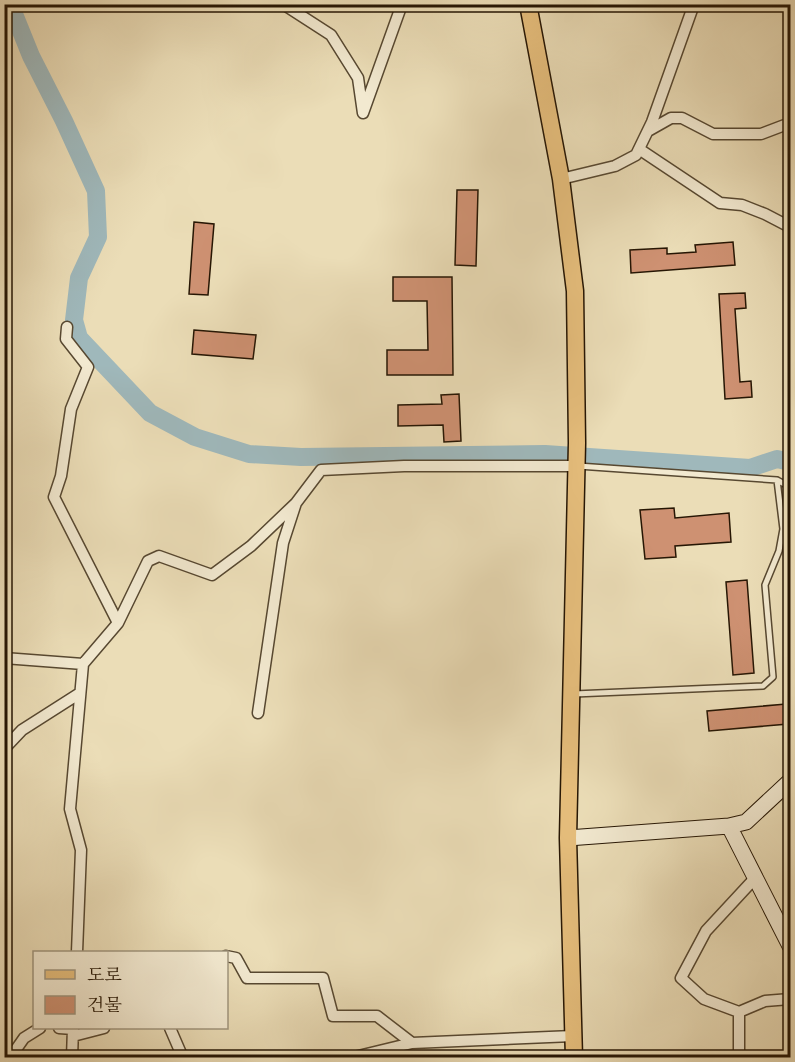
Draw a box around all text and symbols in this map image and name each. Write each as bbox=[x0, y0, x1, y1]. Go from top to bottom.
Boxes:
legend bbox=[33, 951, 228, 1029]
text: 도로 bbox=[87, 967, 122, 985]
text: 건물 bbox=[87, 996, 122, 1015]

